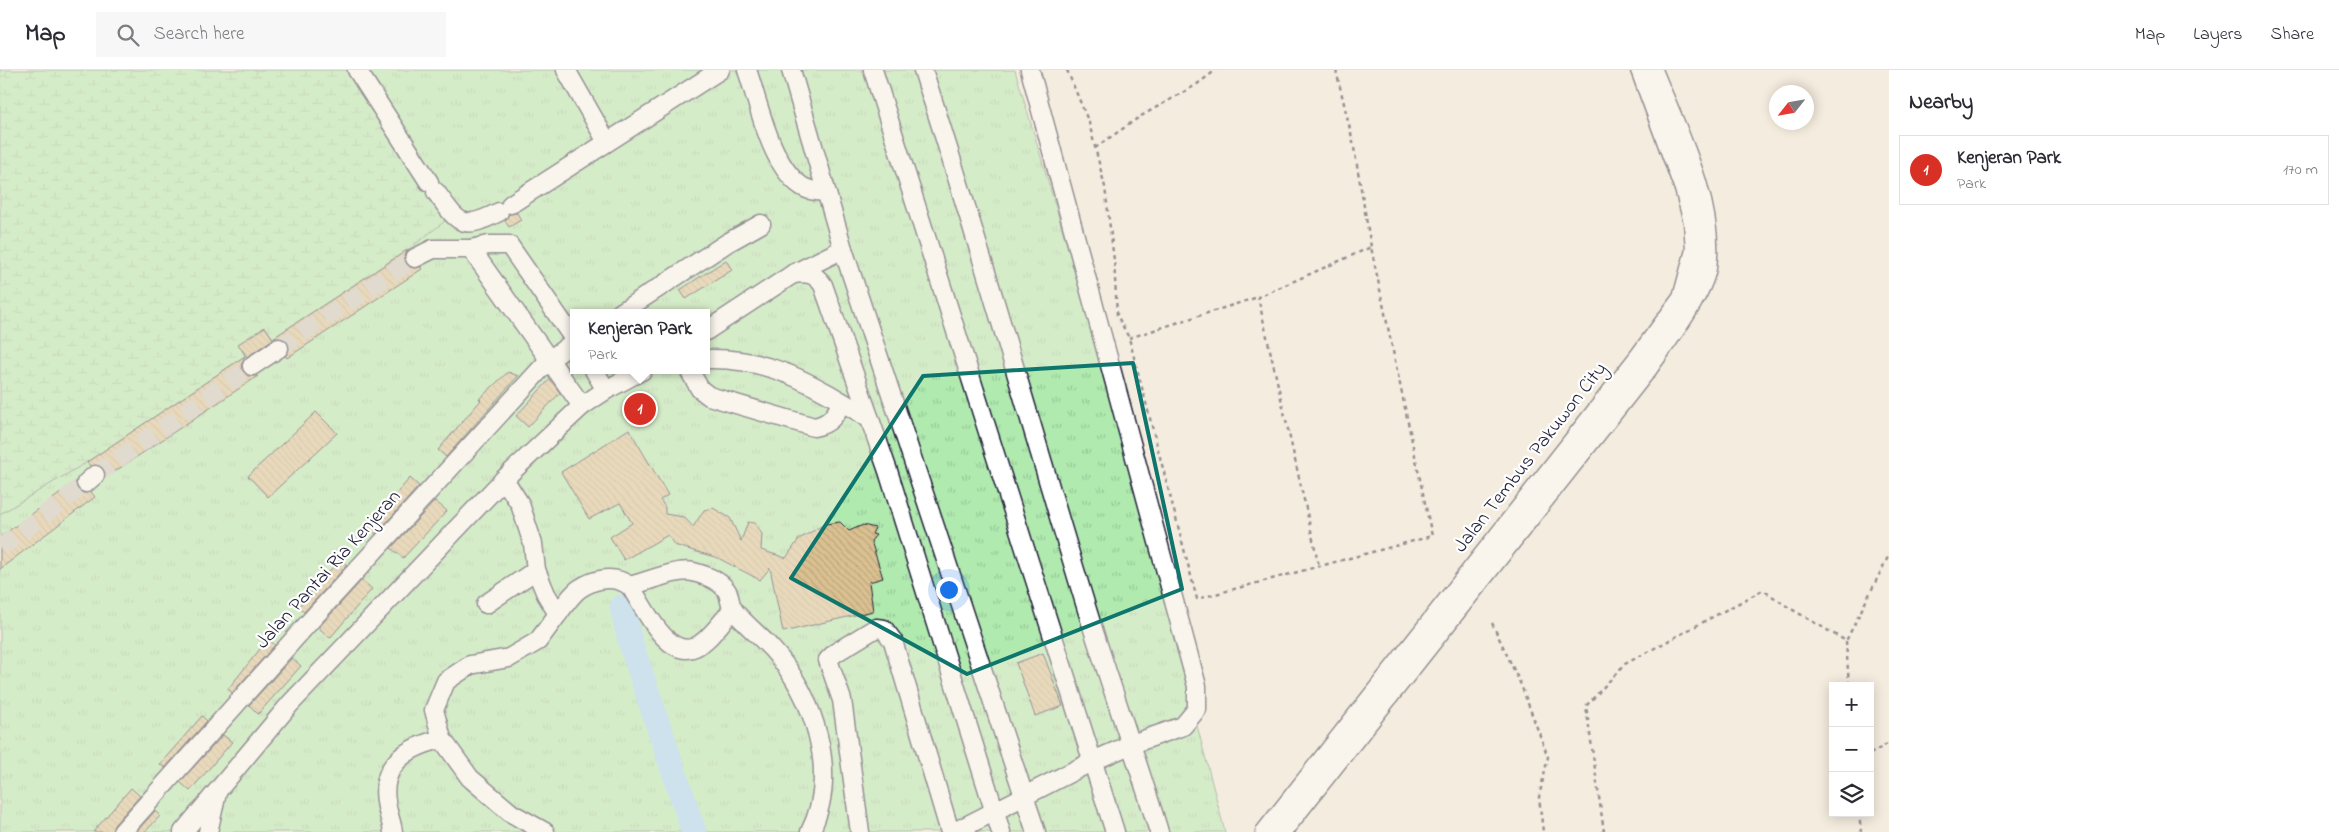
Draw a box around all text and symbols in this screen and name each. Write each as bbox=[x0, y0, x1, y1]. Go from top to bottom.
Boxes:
search box bbox=[96, 12, 446, 57]
text: Map bbox=[25, 17, 66, 52]
icon: search bbox=[114, 21, 142, 49]
text: Search here bbox=[154, 21, 245, 48]
text: Map bbox=[2135, 22, 2165, 48]
text: Layers bbox=[2193, 22, 2243, 48]
text: Share bbox=[2271, 22, 2314, 48]
north arrow bbox=[1769, 85, 1814, 130]
text: Nearby bbox=[1909, 88, 1973, 118]
text: Kenjeran Park bbox=[1957, 145, 2061, 172]
text: 1 bbox=[1923, 158, 1929, 182]
text: 170 m bbox=[2283, 158, 2318, 182]
text: Park bbox=[1957, 172, 1986, 196]
popup bbox=[570, 309, 710, 374]
text: Kenjeran Park bbox=[588, 316, 692, 343]
text: Park bbox=[588, 343, 617, 367]
street label: Jalan Tembus Pakuwon City bbox=[1447, 357, 1615, 559]
pin: 1 bbox=[624, 390, 656, 428]
street label: Jalan Pantai Ria Kenjeran bbox=[249, 484, 409, 656]
your location bbox=[936, 577, 962, 603]
map controls bbox=[1829, 682, 1874, 817]
button: + bbox=[1829, 682, 1874, 727]
button: − bbox=[1829, 727, 1874, 772]
button: layers bbox=[1829, 772, 1874, 817]

